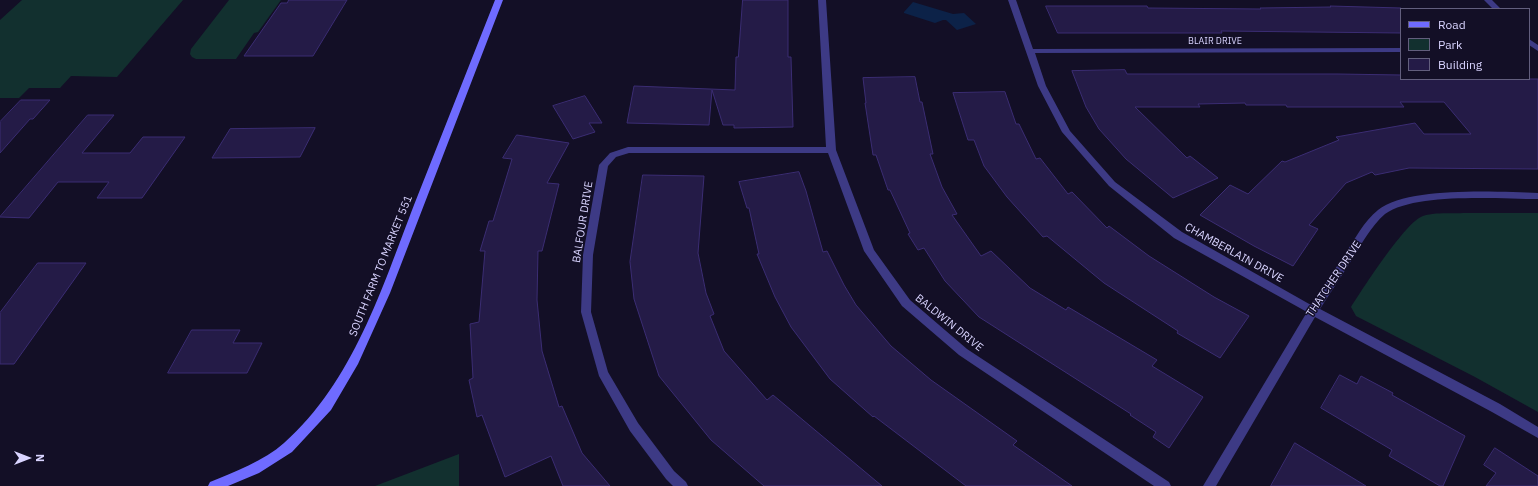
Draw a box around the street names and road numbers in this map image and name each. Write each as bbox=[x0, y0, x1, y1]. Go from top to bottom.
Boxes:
street label: BLAIR DRIVE bbox=[1188, 36, 1242, 46]
street label: BALFOUR DRIVE bbox=[570, 180, 596, 264]
street label: SOUTH FARM TO MARKET 551 bbox=[347, 193, 415, 339]
street label: CHAMBERLAIN DRIVE bbox=[1182, 220, 1286, 286]
street label: THATCHER DRIVE bbox=[1304, 238, 1364, 320]
street label: BALDWIN DRIVE bbox=[912, 292, 986, 354]

